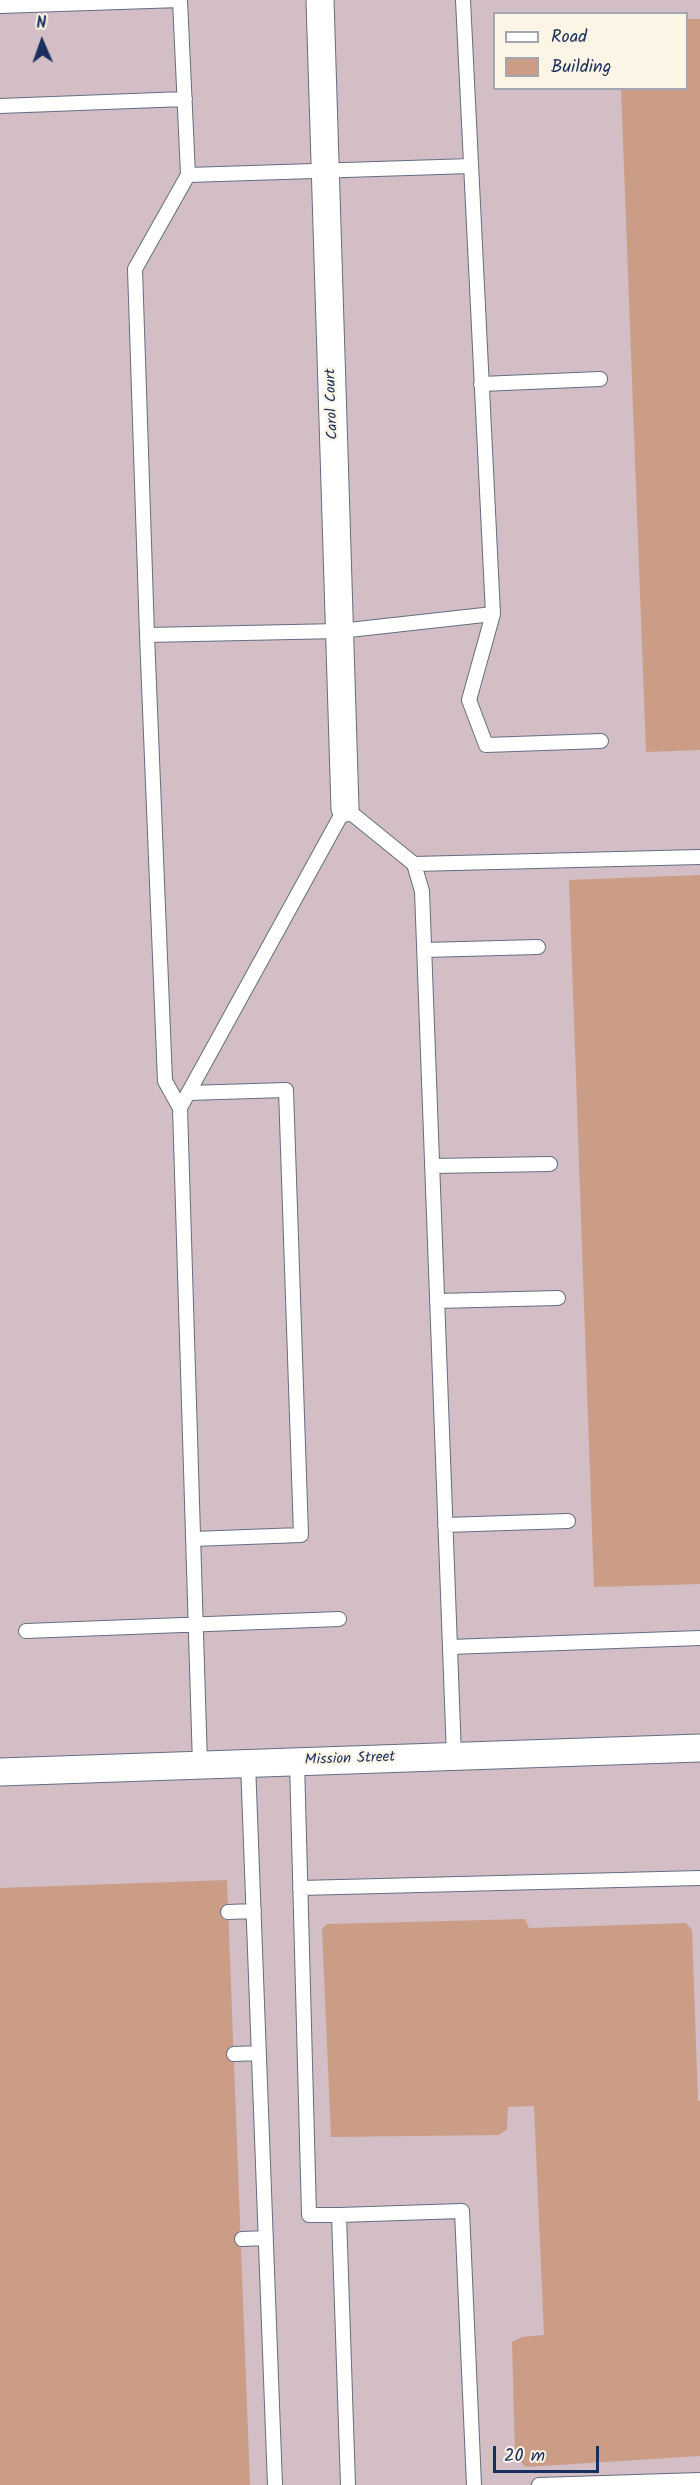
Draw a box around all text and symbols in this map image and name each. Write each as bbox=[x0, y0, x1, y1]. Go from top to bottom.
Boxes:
text: N bbox=[36, 11, 47, 36]
north arrow bbox=[12, 12, 72, 72]
legend bbox=[493, 12, 688, 90]
text: Road bbox=[551, 23, 587, 52]
text: Building bbox=[551, 53, 611, 82]
street label: Carol Court bbox=[323, 368, 343, 440]
street label: Mission Street bbox=[304, 1749, 396, 1771]
scale bar bbox=[496, 2434, 602, 2472]
text: 20 m bbox=[504, 2442, 545, 2471]

